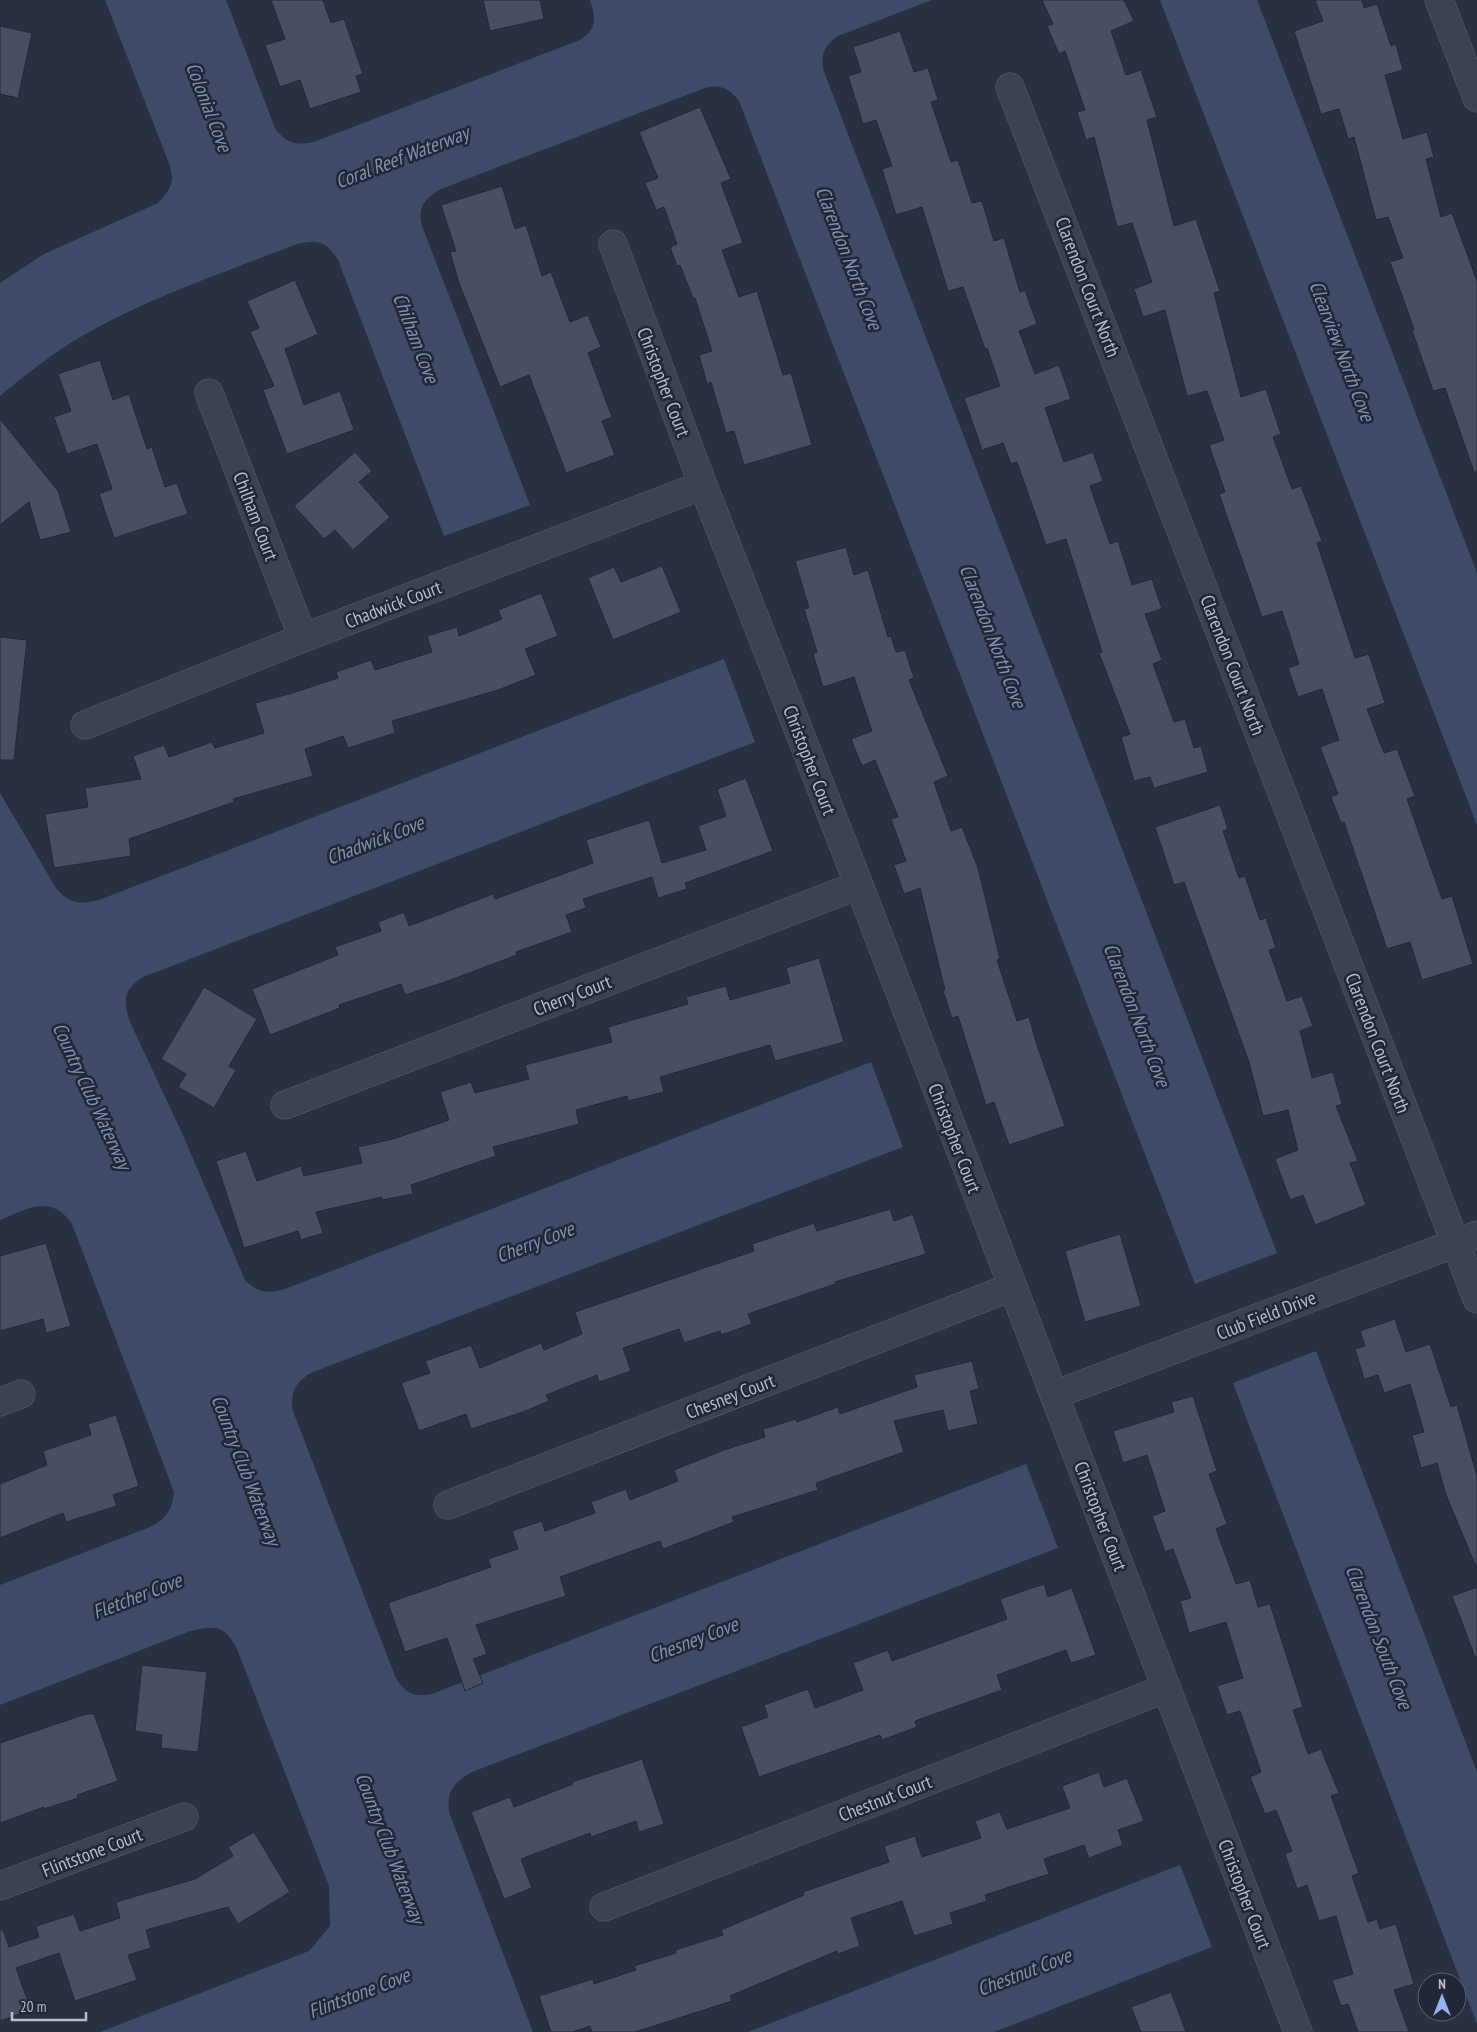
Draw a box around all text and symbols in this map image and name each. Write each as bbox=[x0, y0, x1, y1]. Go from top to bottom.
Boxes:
water label: Colonial Cove bbox=[180, 59, 239, 157]
water label: Coral Reef Waterway bbox=[332, 119, 475, 194]
water label: Clarendon North Cove bbox=[810, 183, 889, 335]
street label: Clarendon Court North bbox=[1050, 214, 1126, 360]
water label: Clearview North Cove bbox=[1303, 277, 1381, 427]
water label: Chilham Cove bbox=[387, 289, 446, 388]
street label: Christopher Court bbox=[632, 324, 696, 441]
street label: Chilham Court bbox=[228, 468, 284, 565]
water label: Clarendon North Cove bbox=[954, 561, 1033, 713]
street label: Chadwick Court bbox=[341, 574, 445, 633]
street label: Clarendon Court North bbox=[1195, 592, 1271, 738]
street label: Christopher Court bbox=[778, 702, 842, 819]
water label: Chadwick Cove bbox=[323, 809, 429, 870]
water label: Clarendon North Cove bbox=[1098, 940, 1177, 1092]
street label: Cherry Court bbox=[530, 969, 615, 1021]
street label: Clarendon Court North bbox=[1340, 970, 1416, 1116]
water label: Country Club Waterway bbox=[47, 1018, 138, 1176]
street label: Christopher Court bbox=[923, 1080, 987, 1197]
water label: Cherry Cove bbox=[492, 1215, 579, 1269]
street label: Club Field Drive bbox=[1213, 1285, 1319, 1345]
street label: Chesney Court bbox=[682, 1368, 779, 1424]
water label: Country Club Waterway bbox=[205, 1391, 288, 1551]
street label: Christopher Court bbox=[1069, 1458, 1133, 1575]
water label: Clarendon South Cove bbox=[1340, 1561, 1419, 1714]
water label: Fletcher Cove bbox=[89, 1566, 187, 1625]
water label: Chesney Cove bbox=[644, 1610, 743, 1669]
water label: Country Club Waterway bbox=[349, 1769, 432, 1929]
street label: Chestnut Court bbox=[835, 1769, 936, 1827]
street label: Flintstone Court bbox=[38, 1822, 146, 1882]
street label: Christopher Court bbox=[1213, 1836, 1277, 1953]
water label: Chestnut Cove bbox=[973, 1942, 1076, 2002]
water label: Flintstone Cove bbox=[305, 1961, 415, 2024]
north arrow bbox=[1417, 1972, 1467, 2022]
text: N bbox=[1438, 1975, 1446, 1993]
scale bar bbox=[12, 1990, 86, 2022]
text: 20 m bbox=[20, 1997, 46, 2016]

